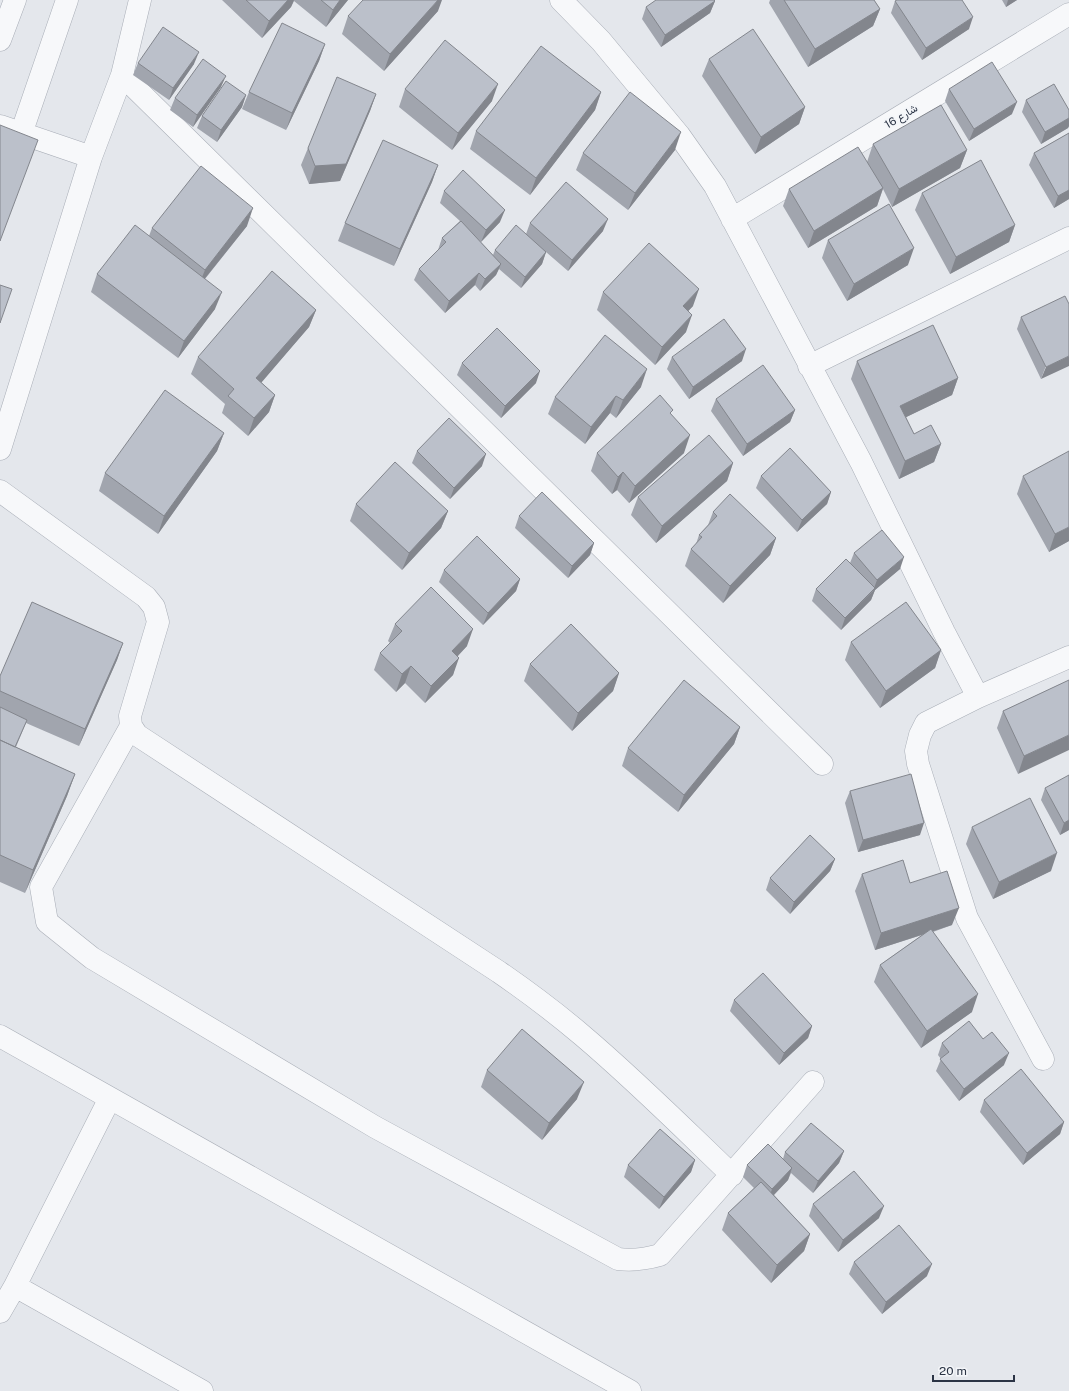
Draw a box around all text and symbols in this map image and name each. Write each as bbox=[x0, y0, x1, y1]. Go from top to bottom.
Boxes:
street label: شارع 16 bbox=[882, 101, 921, 132]
scale bar bbox=[933, 1357, 1014, 1383]
text: 20 m bbox=[939, 1364, 967, 1378]

